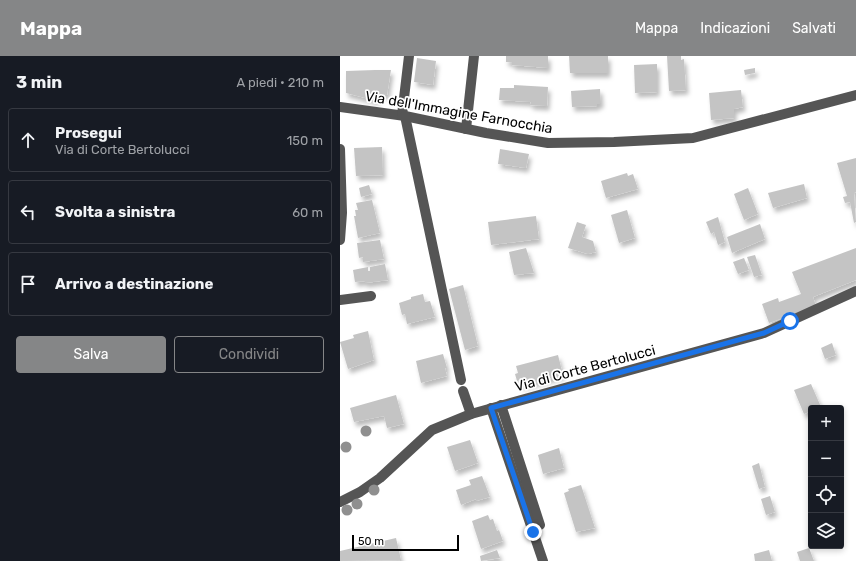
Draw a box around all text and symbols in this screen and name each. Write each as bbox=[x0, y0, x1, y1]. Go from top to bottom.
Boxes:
text: Mappa bbox=[20, 17, 82, 40]
text: Mappa bbox=[635, 20, 678, 37]
text: Indicazioni bbox=[700, 20, 770, 37]
text: Salvati bbox=[792, 20, 836, 37]
text: 3 min bbox=[16, 72, 62, 92]
text: A piedi · 210 m bbox=[237, 75, 324, 90]
street label: Via dell'Immagine Farnocchia bbox=[364, 88, 554, 137]
text: Prosegui bbox=[55, 124, 122, 142]
icon: ahead bbox=[17, 129, 39, 151]
text: 150 m bbox=[287, 133, 323, 148]
text: Via di Corte Bertolucci bbox=[55, 142, 190, 157]
icon: left bbox=[17, 201, 39, 223]
text: Svolta a sinistra bbox=[55, 203, 175, 221]
text: 60 m bbox=[292, 205, 323, 220]
icon: arrive bbox=[17, 273, 39, 295]
text: Arrivo a destinazione bbox=[55, 275, 213, 293]
route start bbox=[781, 312, 799, 330]
button: Salva bbox=[16, 336, 166, 373]
button: Condividi bbox=[174, 336, 324, 373]
street label: Via di Corte Bertolucci bbox=[513, 342, 657, 395]
map controls bbox=[808, 405, 844, 549]
button: + bbox=[808, 405, 844, 441]
button: − bbox=[808, 441, 844, 477]
button: locate bbox=[808, 477, 844, 513]
button: layers bbox=[808, 513, 844, 549]
route end bbox=[524, 523, 542, 541]
scale bar bbox=[352, 533, 459, 552]
text: 50 m bbox=[358, 535, 384, 548]

